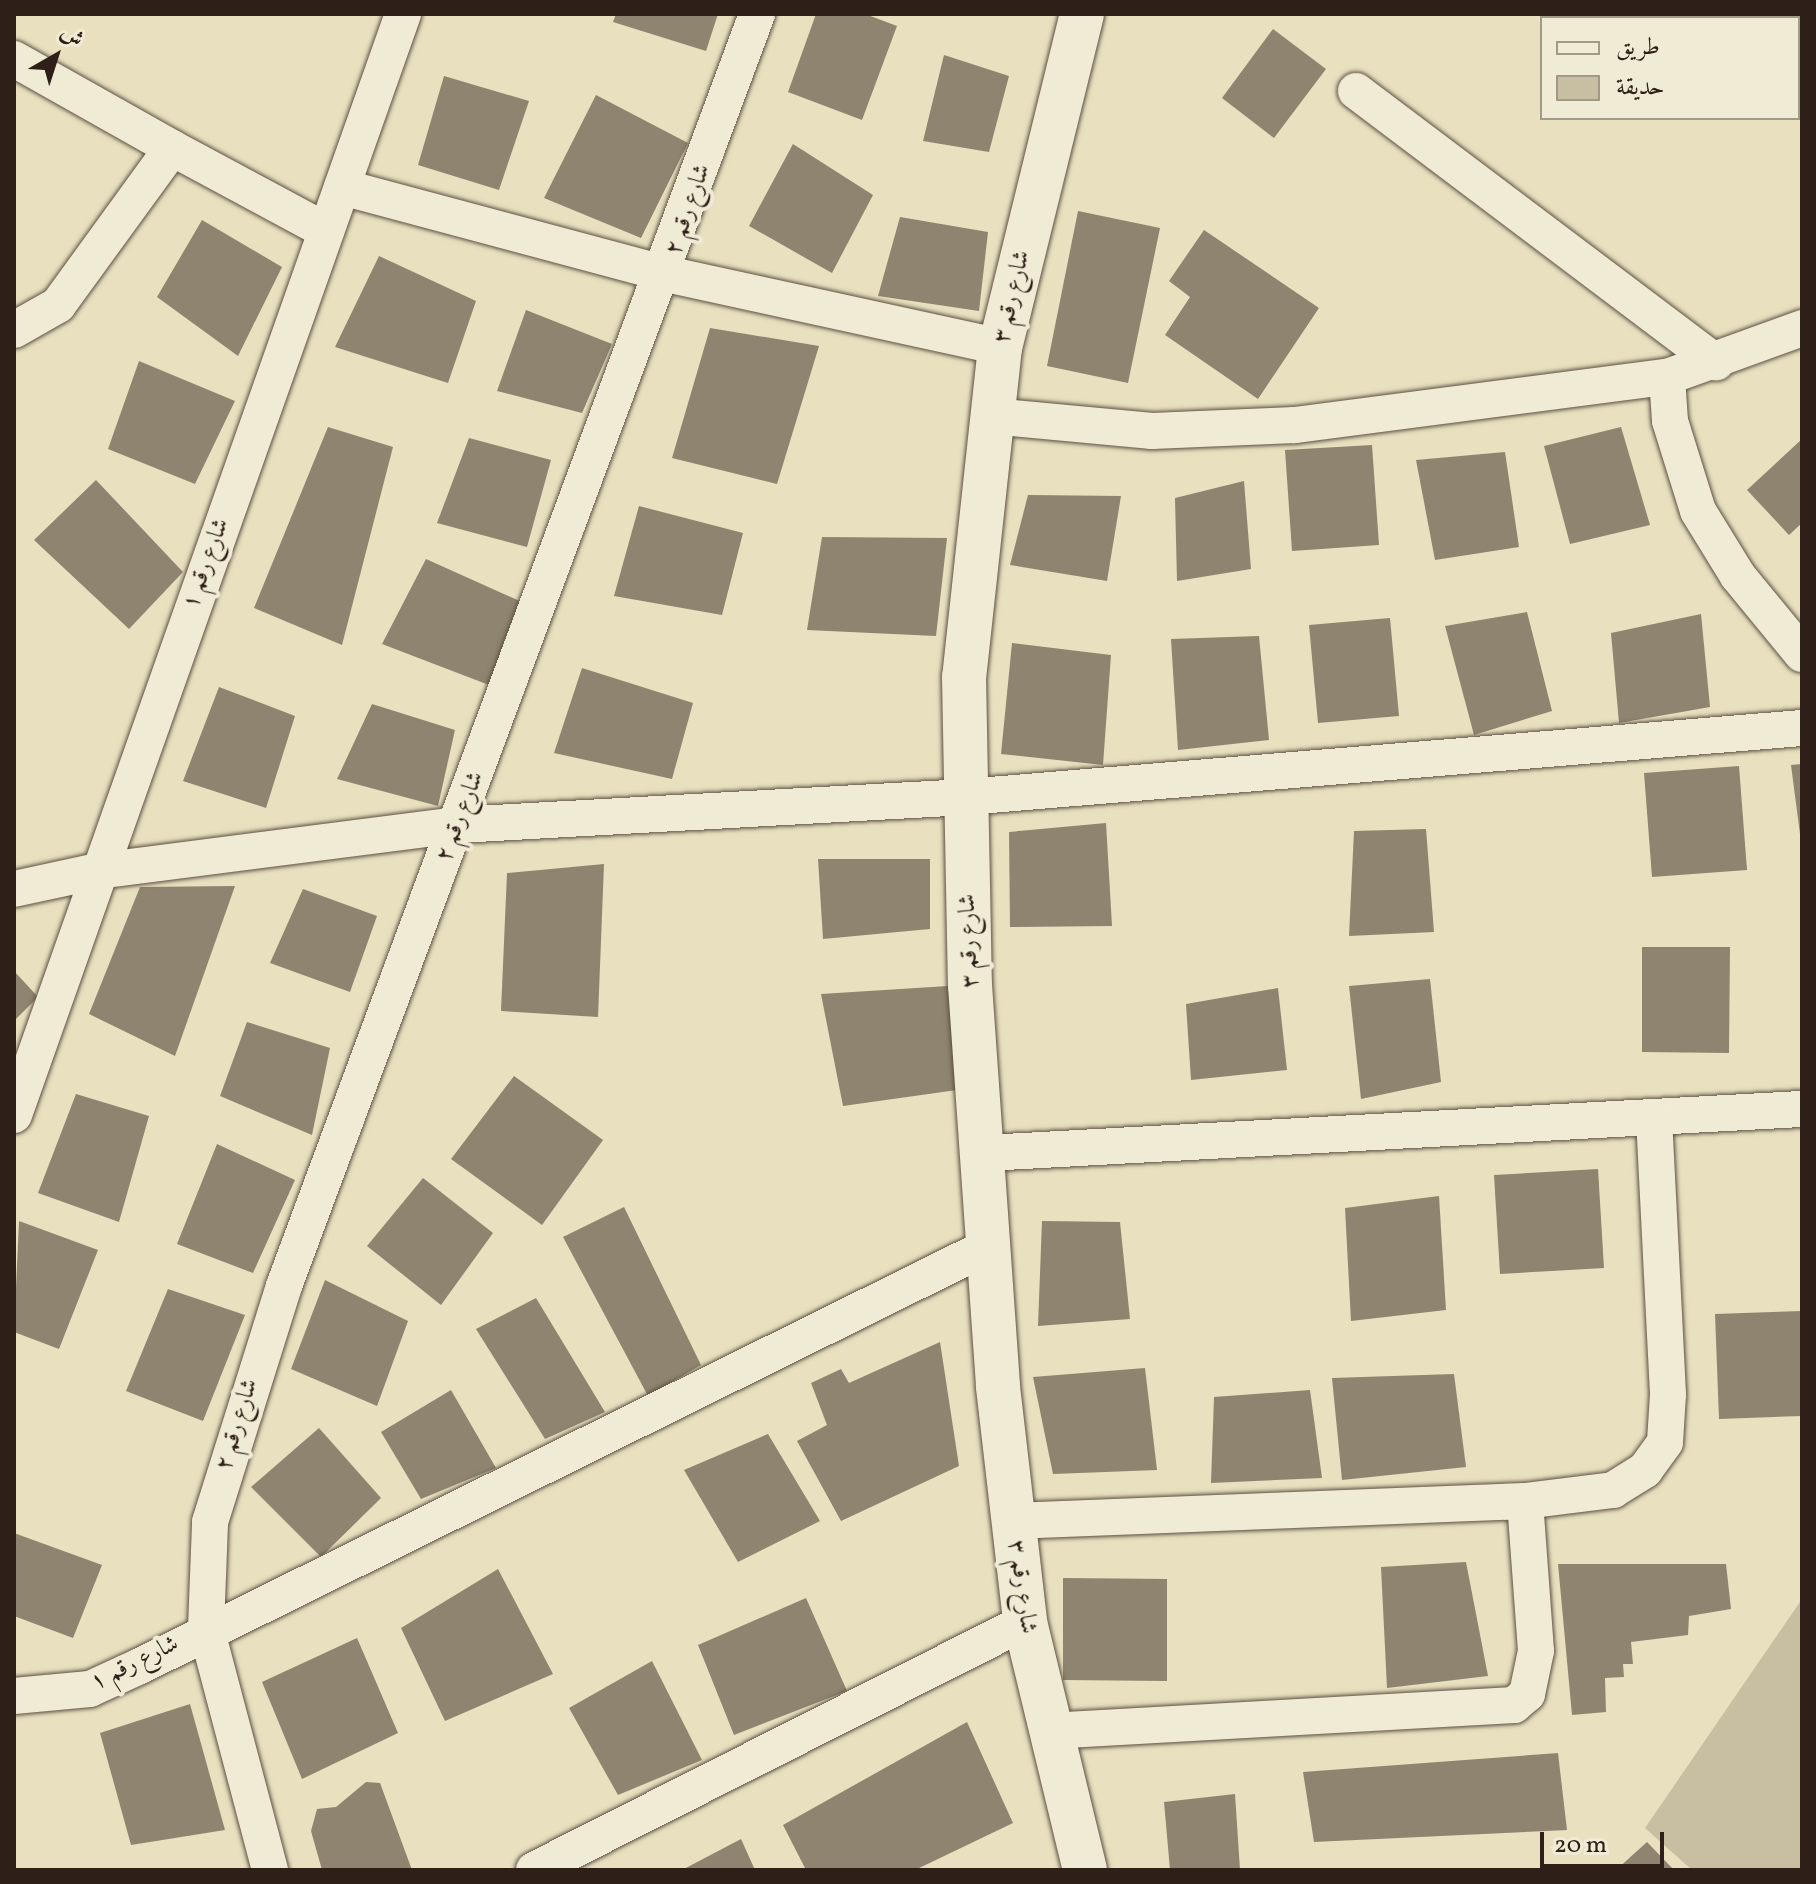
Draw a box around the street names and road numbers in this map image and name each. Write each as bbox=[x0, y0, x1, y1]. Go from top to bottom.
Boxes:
street label: شارع رقم ٢ bbox=[660, 161, 718, 259]
street label: شارع رقم ٣ bbox=[988, 248, 1038, 346]
street label: شارع رقم ١ bbox=[177, 515, 237, 613]
street label: شارع رقم ٢ bbox=[431, 768, 491, 866]
street label: شارع رقم ٣ bbox=[954, 893, 986, 989]
street label: شارع رقم ٢ bbox=[210, 1376, 266, 1474]
street label: شارع رقم ٣ bbox=[1000, 1538, 1042, 1636]
street label: شارع رقم ١ bbox=[86, 1630, 184, 1698]

